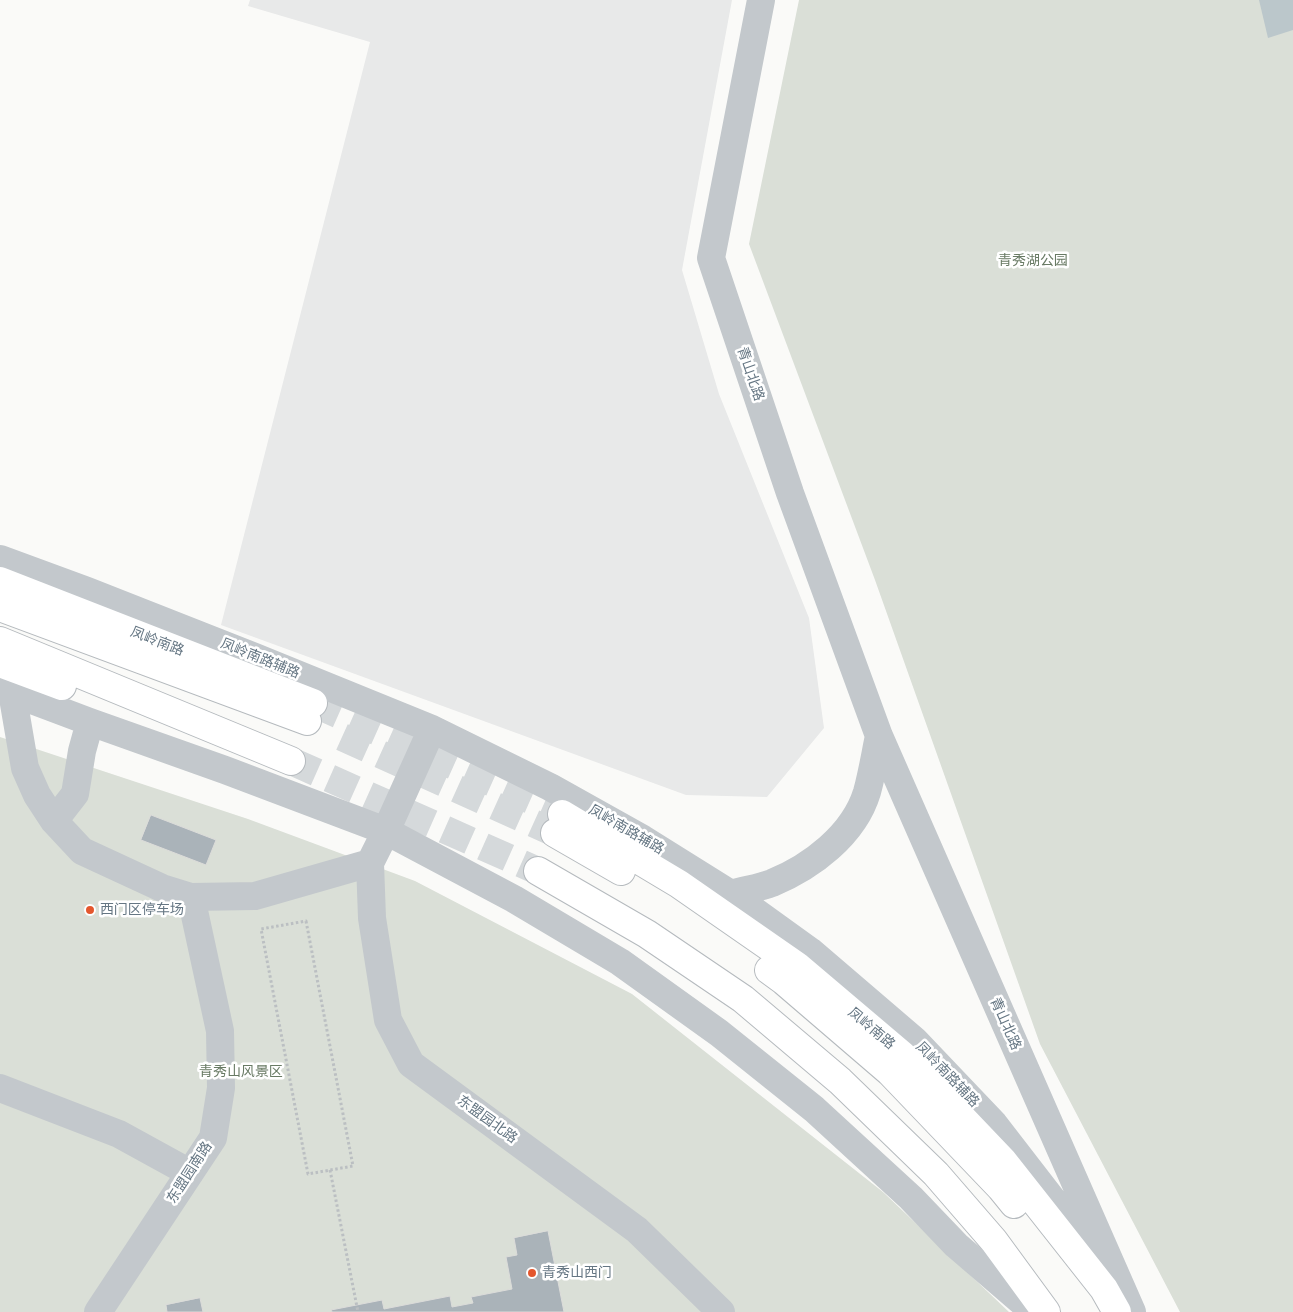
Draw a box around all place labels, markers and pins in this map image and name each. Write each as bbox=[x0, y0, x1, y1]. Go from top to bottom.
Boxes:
place label: 西门区停车场 bbox=[100, 902, 184, 918]
marker: 西门区停车场 bbox=[84, 904, 96, 916]
place label: 青秀山西门 bbox=[542, 1265, 612, 1281]
marker: 青秀山西门 bbox=[526, 1267, 538, 1279]

